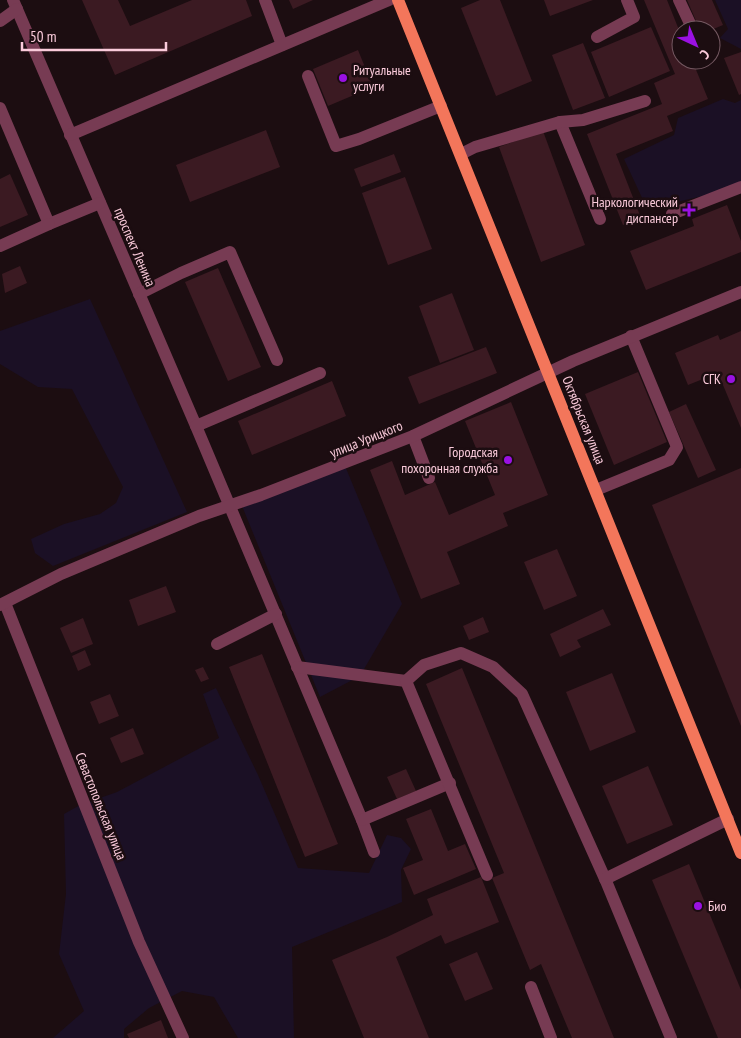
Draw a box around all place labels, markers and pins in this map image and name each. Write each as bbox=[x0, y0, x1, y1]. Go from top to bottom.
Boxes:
place label: Ритуальные услуги bbox=[353, 61, 411, 95]
marker: Ритуальные услуги bbox=[337, 72, 349, 84]
place label: Наркологический диспансер bbox=[592, 193, 678, 227]
marker: Наркологический диспансер bbox=[682, 203, 696, 217]
place label: СГК bbox=[703, 370, 721, 388]
marker: СГК bbox=[725, 373, 737, 385]
place label: Городская похоронная служба bbox=[401, 443, 498, 477]
marker: Городская похоронная служба bbox=[502, 454, 514, 466]
place label: Био bbox=[708, 897, 726, 915]
marker: Био bbox=[692, 900, 704, 912]

